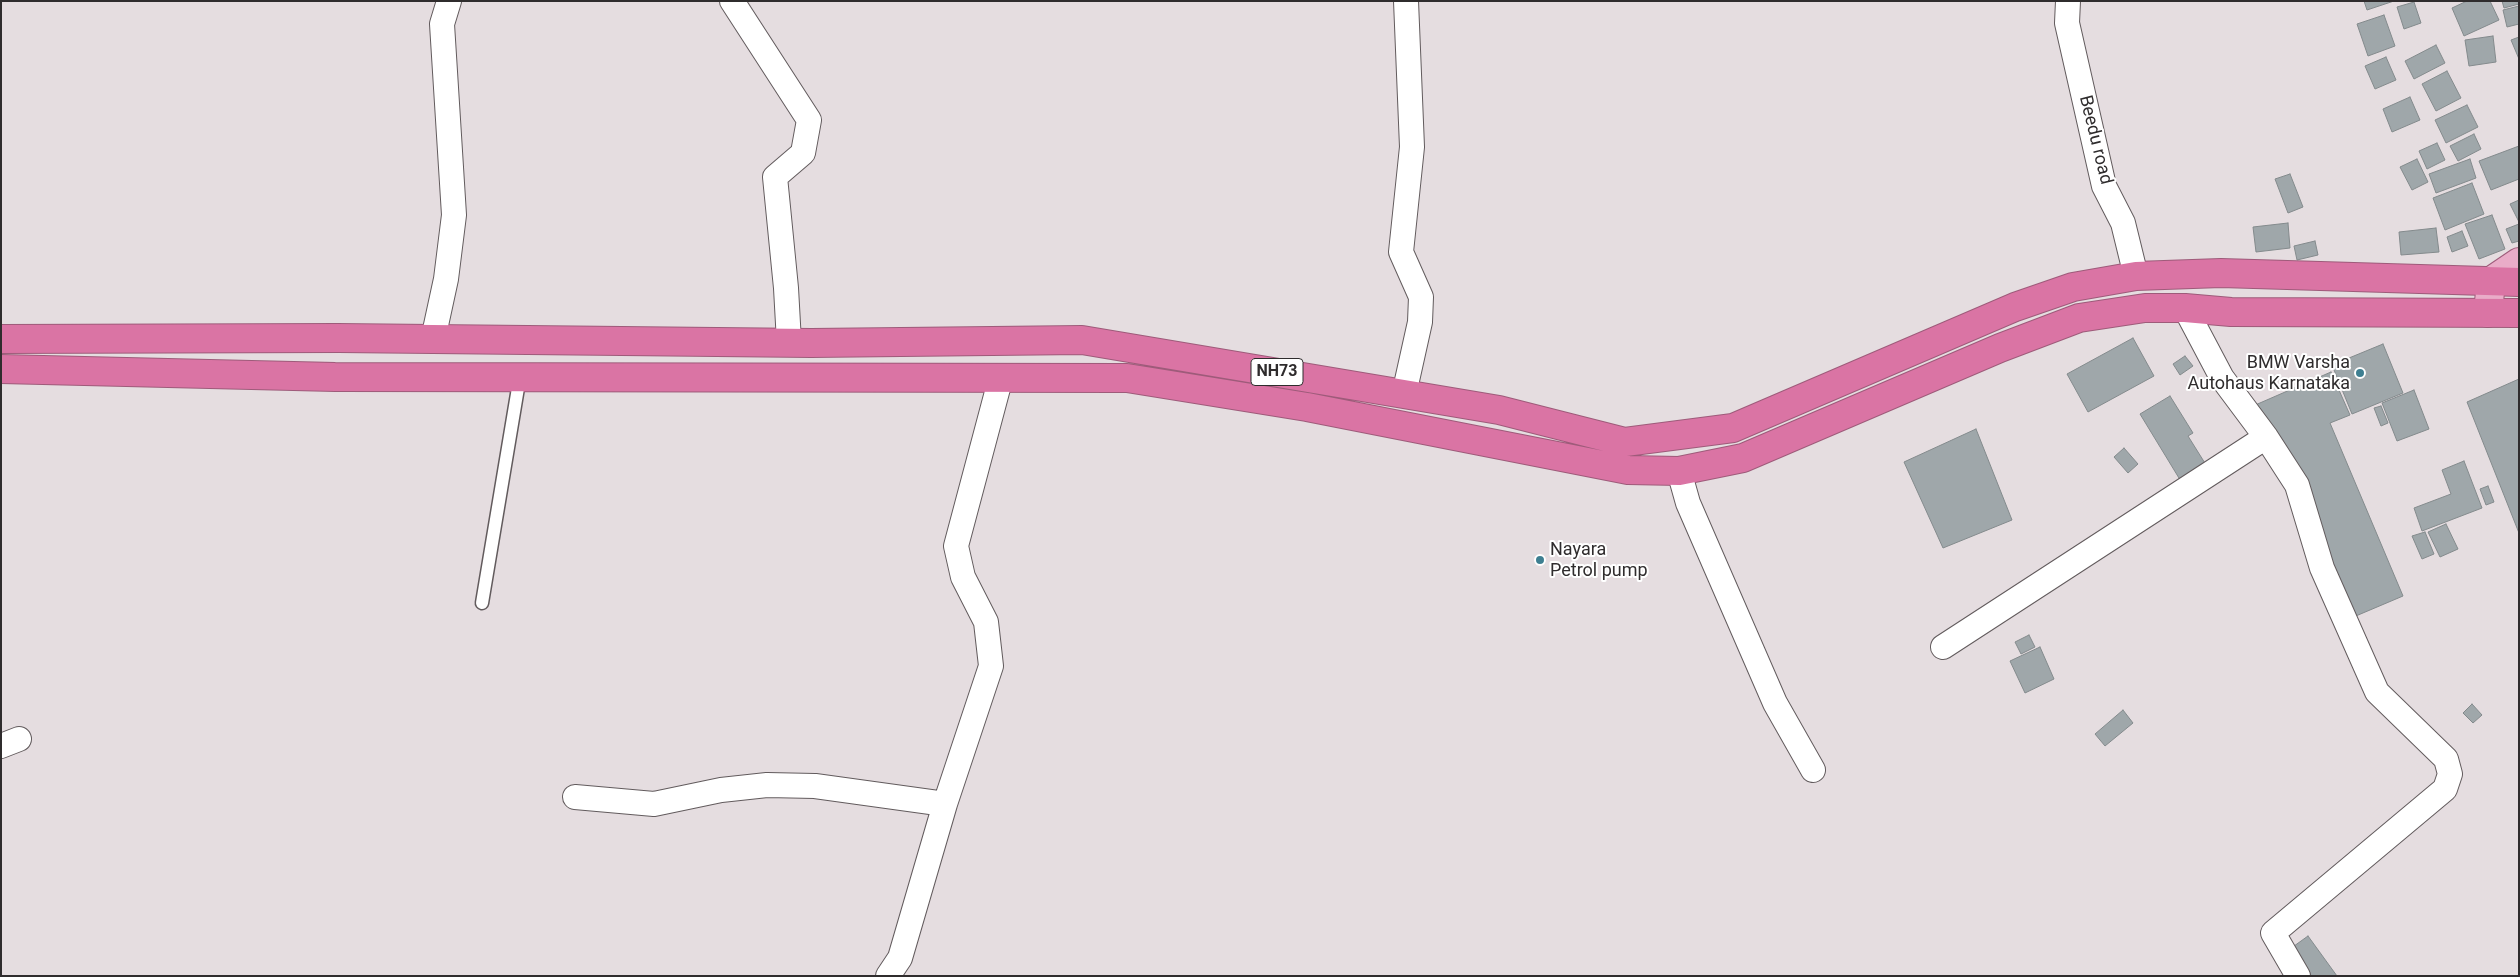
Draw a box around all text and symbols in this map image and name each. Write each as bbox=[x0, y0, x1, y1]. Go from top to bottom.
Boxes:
street label: Beedu road bbox=[2074, 93, 2116, 187]
place label: BMW Varsha Autohaus Karnataka bbox=[2188, 352, 2350, 394]
road number: NH73 bbox=[1251, 358, 1303, 386]
marker: BMW Varsha Autohaus Karnataka bbox=[2354, 367, 2366, 379]
place label: Nayara Petrol pump bbox=[1550, 539, 1648, 582]
marker: Nayara Petrol pump bbox=[1534, 554, 1546, 566]

